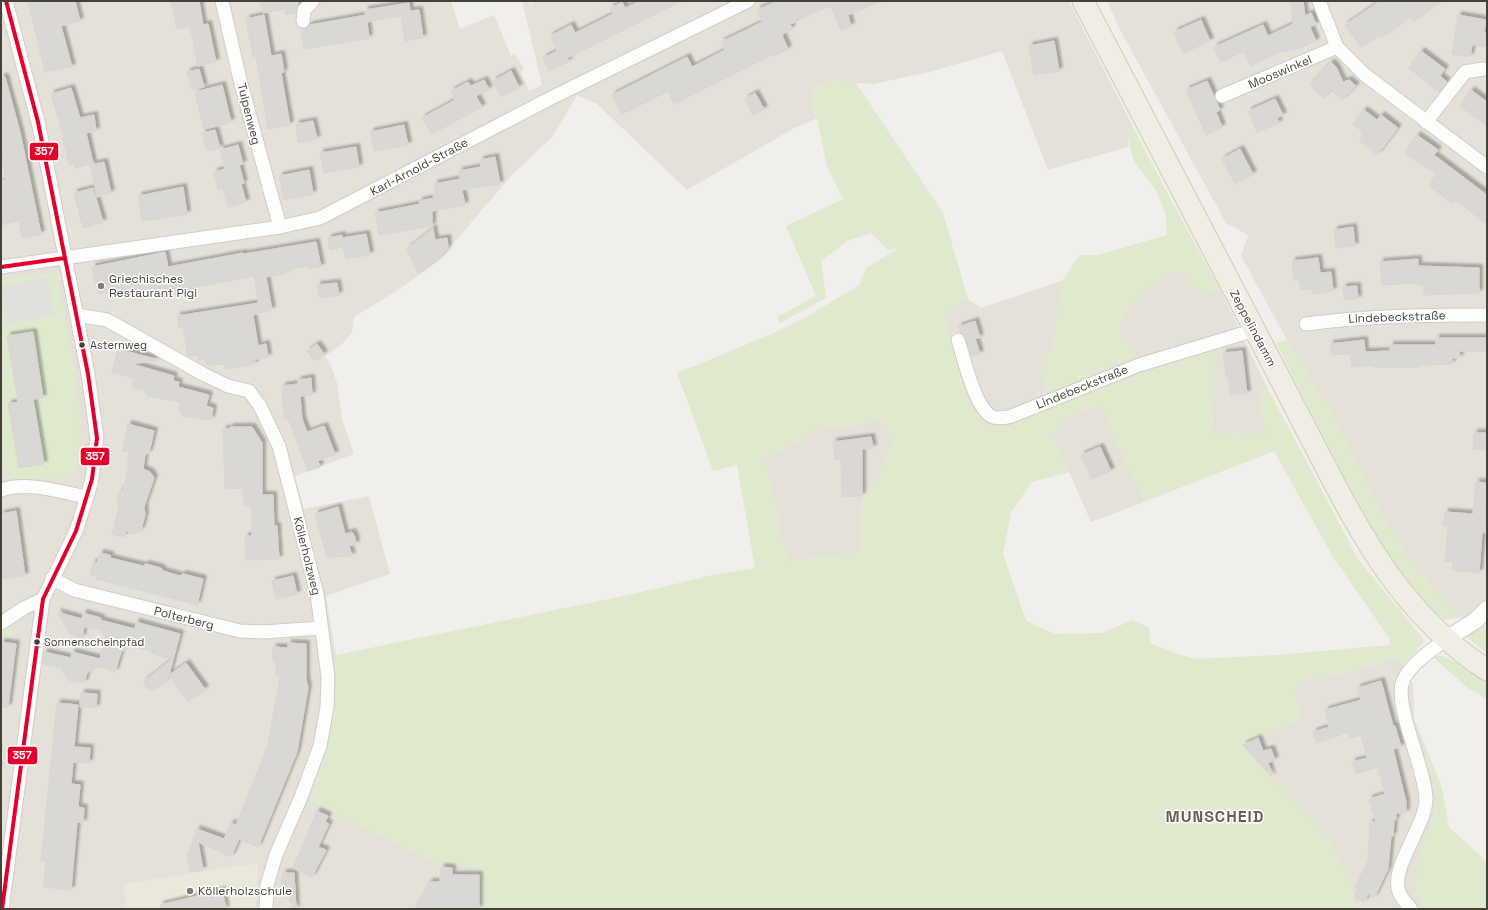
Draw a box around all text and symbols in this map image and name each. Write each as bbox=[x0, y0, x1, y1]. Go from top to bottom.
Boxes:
street label: Mooswinkel bbox=[1246, 51, 1314, 93]
street label: Tulpenweg bbox=[234, 82, 264, 146]
street label: Karl-Arnold-Straße bbox=[367, 134, 471, 200]
line badge: 357 bbox=[29, 142, 59, 161]
text: 357 bbox=[34, 144, 54, 158]
place label: Griechisches Restaurant Pigi bbox=[109, 271, 197, 301]
marker: Griechisches Restaurant Pigi bbox=[96, 281, 106, 291]
street label: Zeppelindamm bbox=[1226, 287, 1280, 369]
street label: Lindebeckstraße bbox=[1348, 307, 1446, 327]
place label: Asternweg bbox=[90, 338, 147, 352]
marker: Asternweg bbox=[77, 340, 87, 350]
street label: Lindebeckstraße bbox=[1034, 361, 1130, 413]
line badge: 357 bbox=[80, 447, 110, 466]
text: 357 bbox=[85, 449, 105, 463]
street label: Köllerholzweg bbox=[290, 515, 324, 597]
street label: Polterberg bbox=[152, 603, 216, 633]
place label: Sonnenscheinpfad bbox=[44, 635, 144, 649]
marker: Sonnenscheinpfad bbox=[32, 637, 42, 647]
line badge: 357 bbox=[7, 746, 38, 765]
text: 357 bbox=[12, 748, 32, 762]
district label: MUNSCHEID bbox=[1166, 806, 1264, 827]
place label: Köllerholzschule bbox=[198, 883, 292, 899]
marker: Köllerholzschule bbox=[185, 886, 195, 896]

